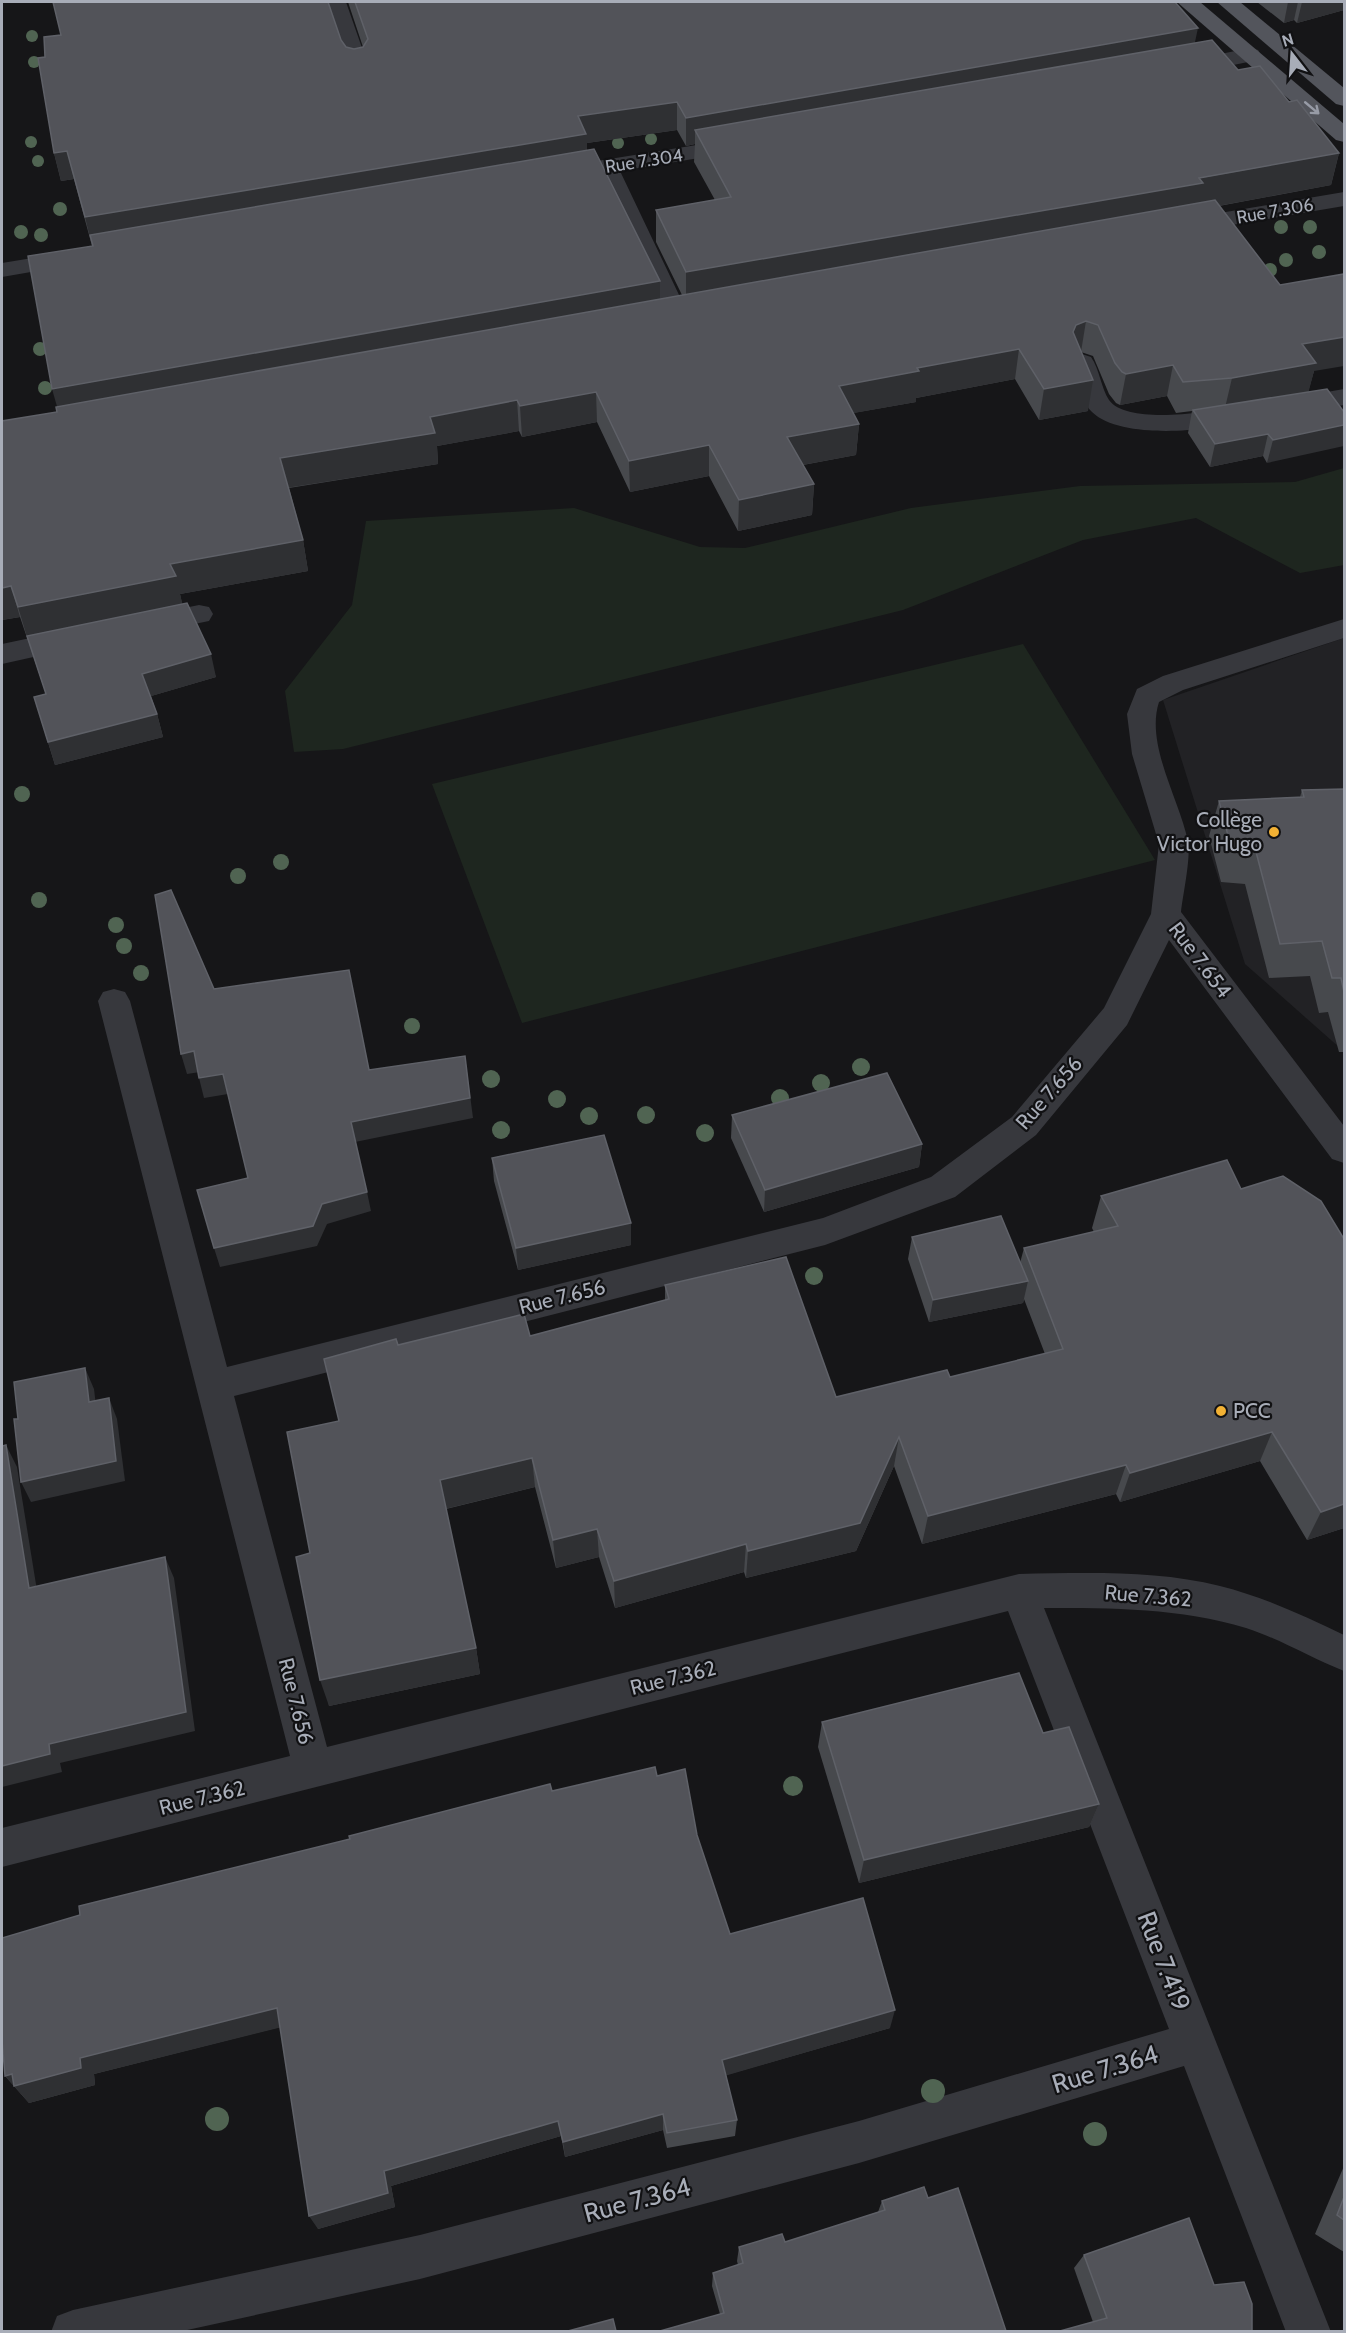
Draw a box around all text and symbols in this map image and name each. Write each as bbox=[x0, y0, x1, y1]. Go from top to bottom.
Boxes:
north arrow bbox=[1262, 24, 1322, 84]
text: N bbox=[1280, 29, 1296, 51]
one-way arrow bbox=[1304, 101, 1319, 115]
street label: Rue 7.304 bbox=[604, 144, 684, 178]
street label: Rue 7.306 bbox=[1235, 193, 1315, 229]
place label: Collège Victor Hugo bbox=[1157, 807, 1262, 856]
marker: Collège Victor Hugo bbox=[1267, 825, 1281, 839]
street label: Rue 7.654 bbox=[1164, 917, 1237, 1003]
street label: Rue 7.656 bbox=[1010, 1051, 1087, 1134]
street label: Rue 7.656 bbox=[516, 1274, 608, 1319]
place label: PCC bbox=[1233, 1398, 1271, 1423]
marker: PCC bbox=[1214, 1404, 1228, 1418]
street label: Rue 7.362 bbox=[1103, 1579, 1193, 1612]
street label: Rue 7.656 bbox=[274, 1655, 319, 1747]
street label: Rue 7.362 bbox=[628, 1655, 718, 1700]
street label: Rue 7.362 bbox=[157, 1775, 247, 1820]
street label: Rue 7.419 bbox=[1130, 1907, 1198, 2015]
street label: Rue 7.364 bbox=[1048, 2038, 1162, 2100]
street label: Rue 7.364 bbox=[580, 2170, 694, 2230]

